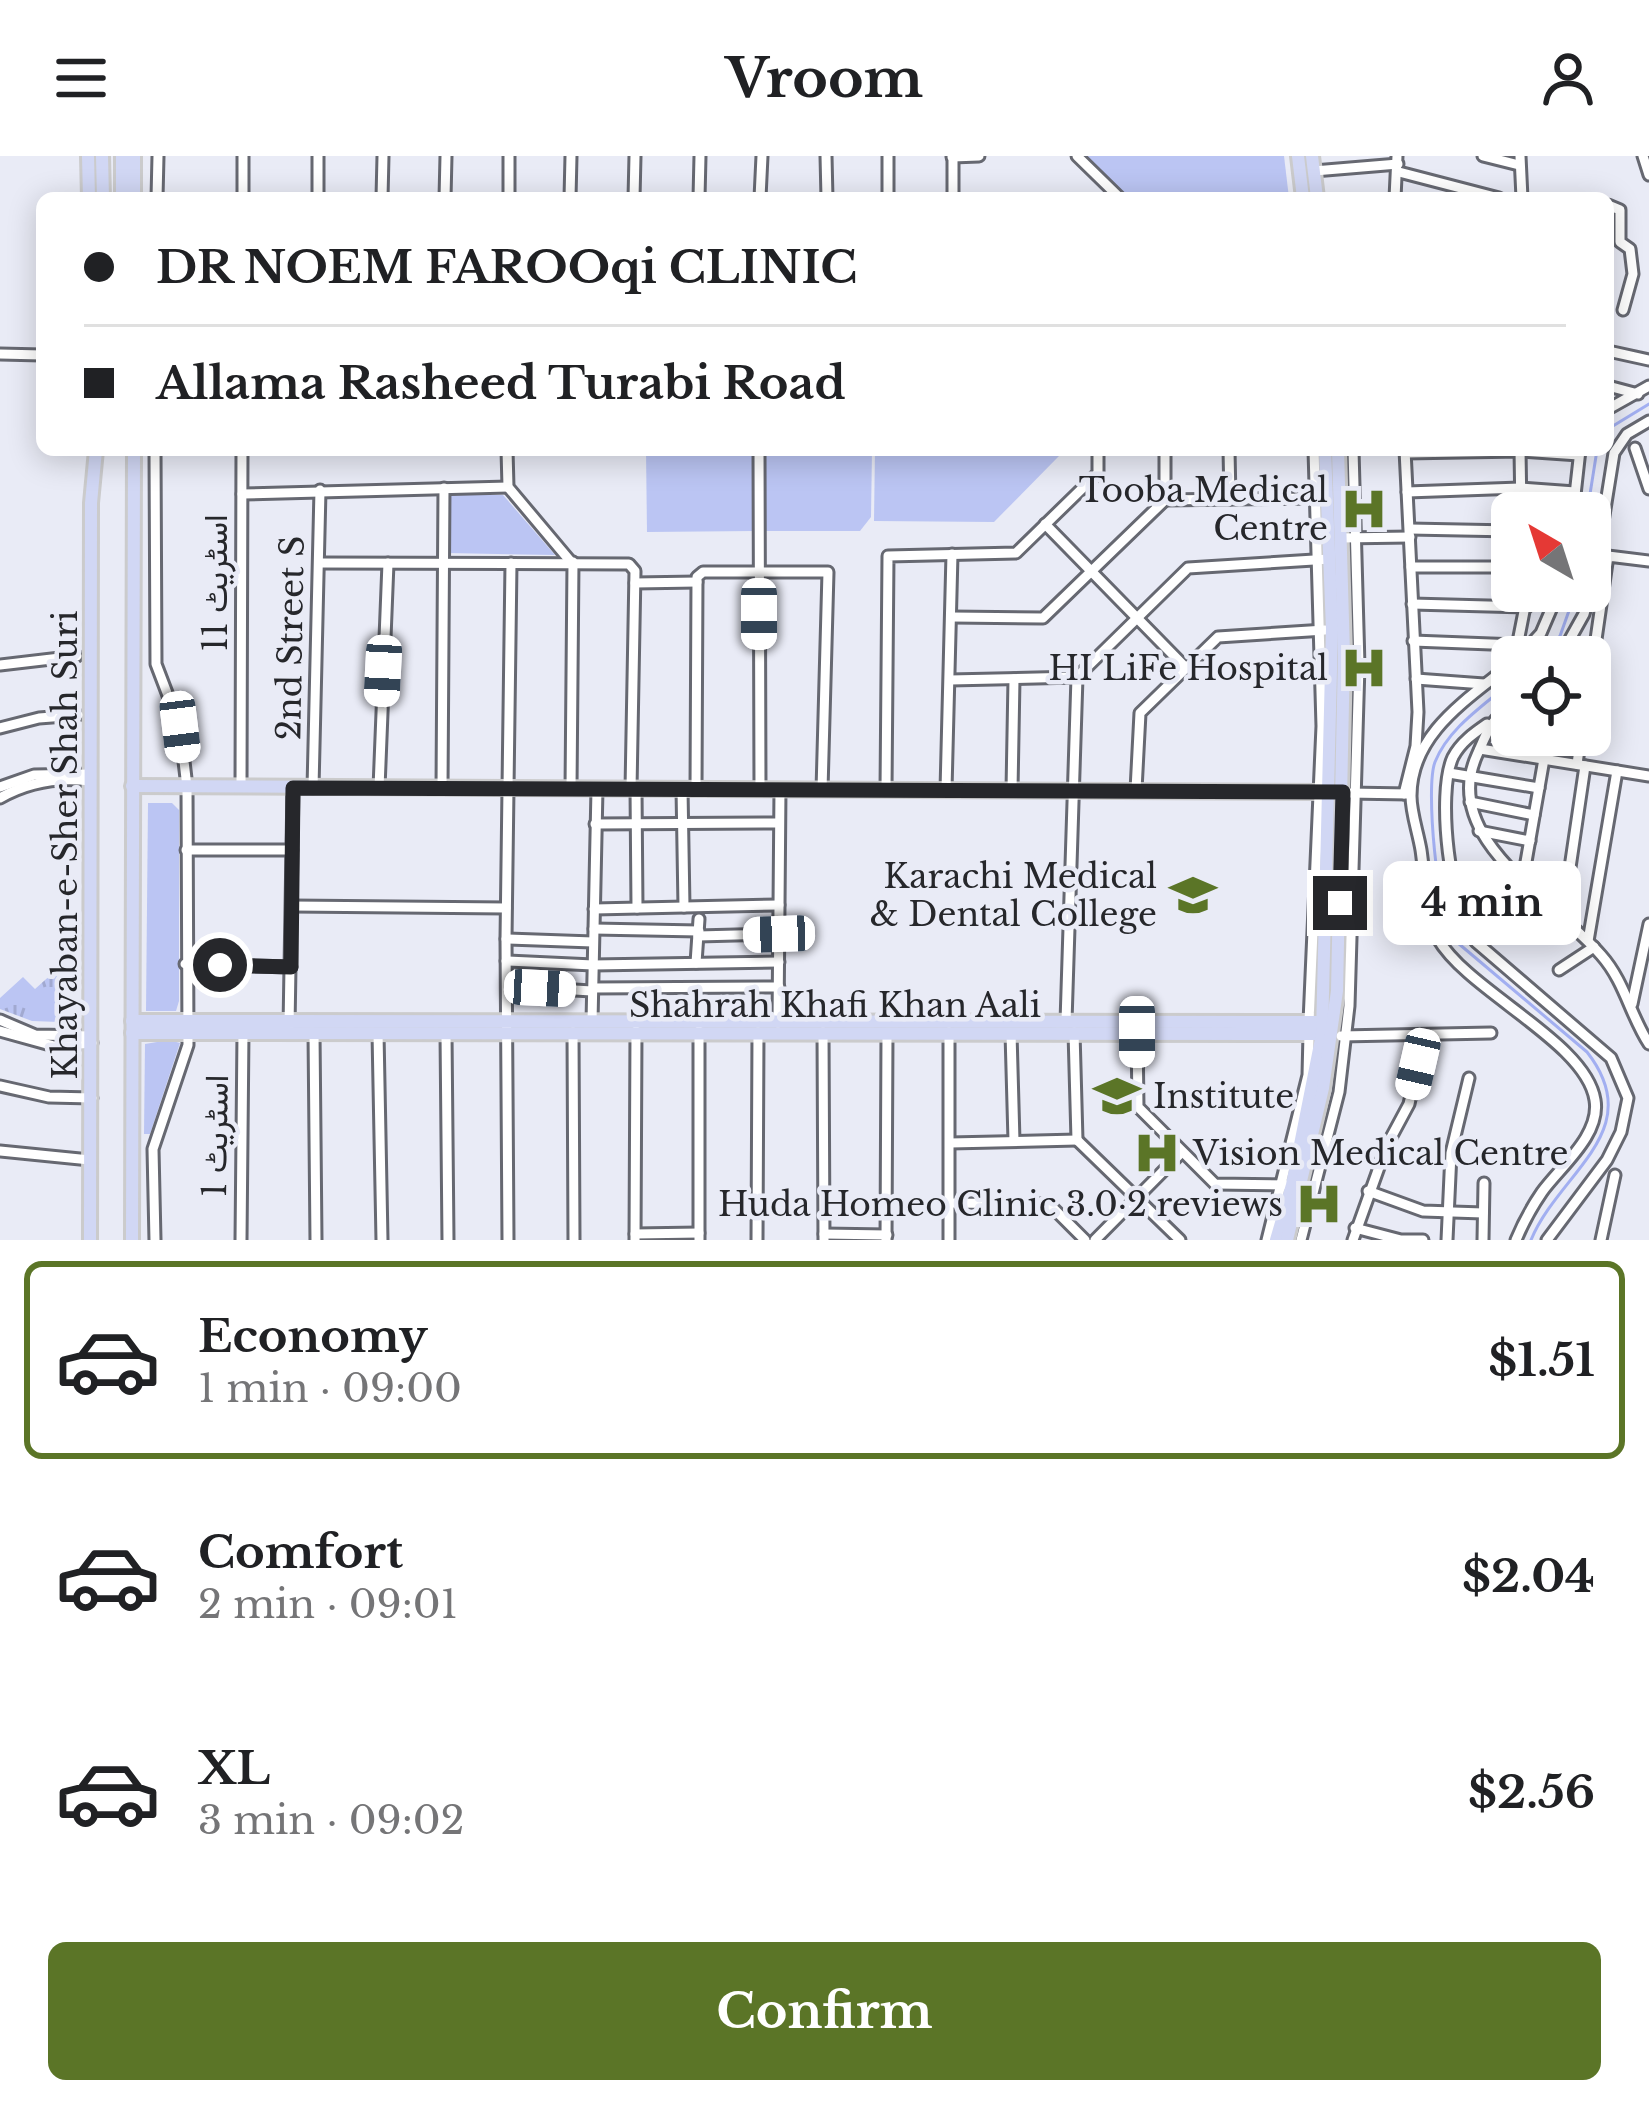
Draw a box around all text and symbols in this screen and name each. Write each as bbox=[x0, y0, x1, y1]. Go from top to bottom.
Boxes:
icon: menu bbox=[48, 45, 114, 111]
text: Vroom bbox=[726, 45, 923, 112]
icon: person bbox=[1535, 45, 1601, 111]
text: DR NOEM FAROOqi CLINIC bbox=[156, 239, 857, 295]
text: Allama Rasheed Turabi Road bbox=[156, 355, 846, 411]
place label: Tooba Medical Centre bbox=[1079, 470, 1328, 549]
hospital icon: Tooba Medical Centre bbox=[1339, 484, 1389, 534]
north arrow bbox=[1491, 492, 1611, 612]
map controls bbox=[1491, 492, 1611, 756]
street label: اسٹریٹ 11 bbox=[195, 514, 236, 652]
street label: 2nd Street S bbox=[268, 535, 313, 741]
car bbox=[741, 578, 777, 650]
street label: Khayaban-e-Sher Shah Suri bbox=[45, 610, 86, 1080]
car bbox=[363, 634, 403, 708]
button: locate bbox=[1491, 636, 1611, 756]
hospital icon: HI LiFe Hospital bbox=[1339, 643, 1389, 693]
place label: HI LiFe Hospital bbox=[1049, 648, 1328, 689]
car bbox=[158, 689, 202, 765]
place label: Karachi Medical & Dental College bbox=[870, 856, 1157, 935]
callout: 4 min bbox=[1382, 861, 1580, 945]
school or university icon: Karachi Medical & Dental College bbox=[1168, 870, 1218, 920]
route end bbox=[1313, 876, 1367, 930]
text: 4 min bbox=[1421, 878, 1543, 927]
car bbox=[742, 915, 816, 953]
route start bbox=[193, 938, 247, 992]
car bbox=[503, 968, 577, 1008]
street label: Shahrah Khafi Khan Aali bbox=[629, 985, 1041, 1026]
car bbox=[1119, 996, 1155, 1068]
car bbox=[1392, 1025, 1444, 1103]
school or university icon: Institute bbox=[1092, 1071, 1142, 1121]
street label: اسٹریٹ 1 bbox=[194, 1074, 237, 1198]
place label: Institute bbox=[1153, 1076, 1294, 1117]
hospital icon: Vision Medical Centre bbox=[1132, 1128, 1182, 1178]
place label: Vision Medical Centre bbox=[1192, 1133, 1568, 1174]
hospital icon: Huda Homeo Clinic 3.0·2 reviews bbox=[1294, 1179, 1344, 1229]
place label: Huda Homeo Clinic 3.0·2 reviews bbox=[718, 1184, 1283, 1225]
icon: car bbox=[54, 1306, 162, 1414]
text: Economy bbox=[198, 1308, 428, 1364]
text: $1.51 bbox=[1488, 1332, 1595, 1388]
text: 1 min · 09:00 bbox=[198, 1364, 462, 1413]
icon: car bbox=[54, 1522, 162, 1630]
text: Comfort bbox=[198, 1524, 403, 1580]
text: $2.04 bbox=[1462, 1548, 1595, 1604]
text: 2 min · 09:01 bbox=[198, 1580, 458, 1629]
icon: car bbox=[54, 1738, 162, 1846]
text: XL bbox=[198, 1740, 270, 1796]
text: $2.56 bbox=[1468, 1764, 1595, 1820]
text: 3 min · 09:02 bbox=[198, 1796, 465, 1845]
button: Confirm bbox=[48, 1942, 1601, 2080]

